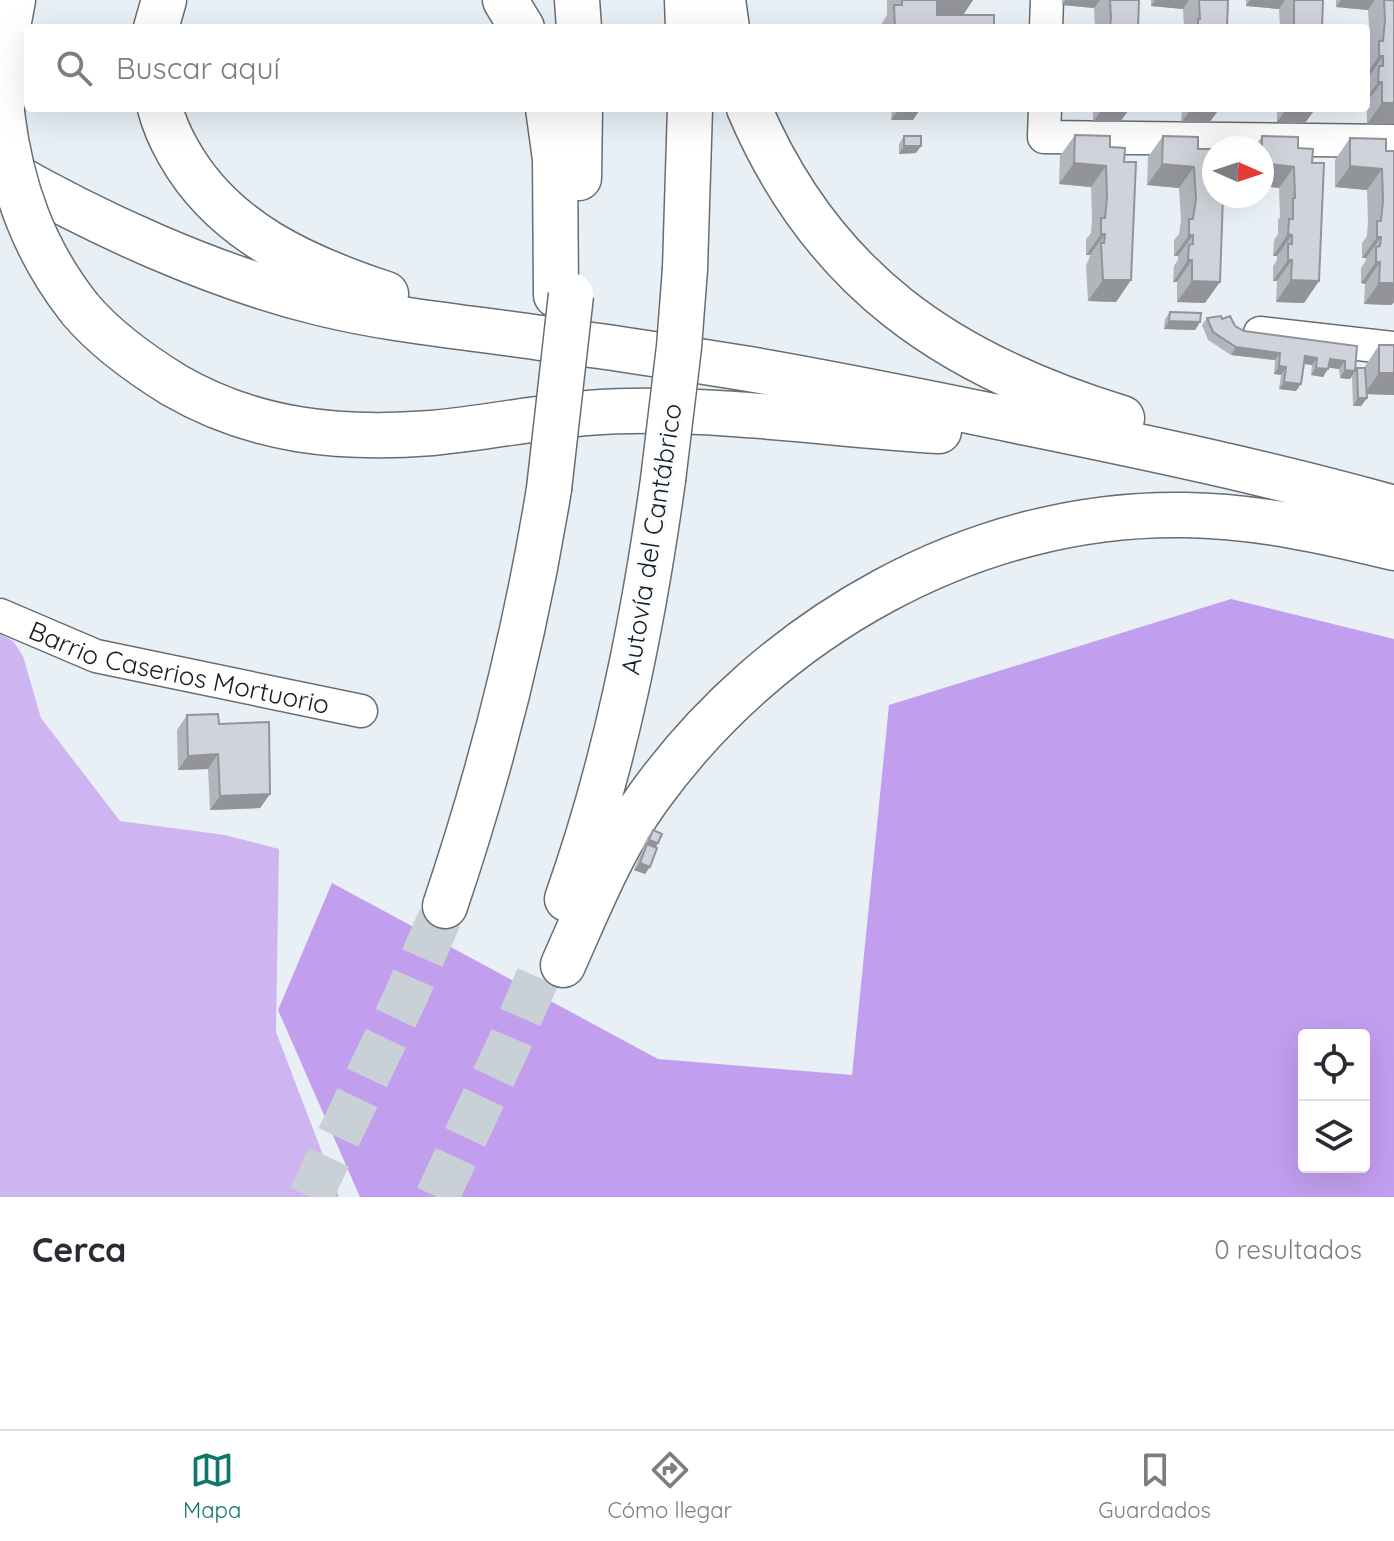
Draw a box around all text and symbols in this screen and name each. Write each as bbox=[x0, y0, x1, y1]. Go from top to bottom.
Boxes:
search box bbox=[24, 24, 1370, 112]
icon: search bbox=[52, 46, 96, 90]
text: Buscar aquí bbox=[116, 49, 280, 87]
north arrow bbox=[1202, 136, 1274, 208]
street label: Autovía del Cantábrico bbox=[613, 401, 689, 677]
street label: Barrio Caserios Mortuorio bbox=[24, 613, 333, 721]
map controls bbox=[1298, 1029, 1370, 1173]
button: locate bbox=[1298, 1029, 1370, 1101]
button: layers bbox=[1298, 1101, 1370, 1173]
text: Cerca bbox=[32, 1228, 126, 1271]
text: 0 resultados bbox=[1214, 1233, 1362, 1266]
tab: Mapa bbox=[183, 1448, 241, 1524]
tab: Cómo llegar bbox=[607, 1448, 732, 1524]
tab: Guardados bbox=[1098, 1448, 1211, 1524]

